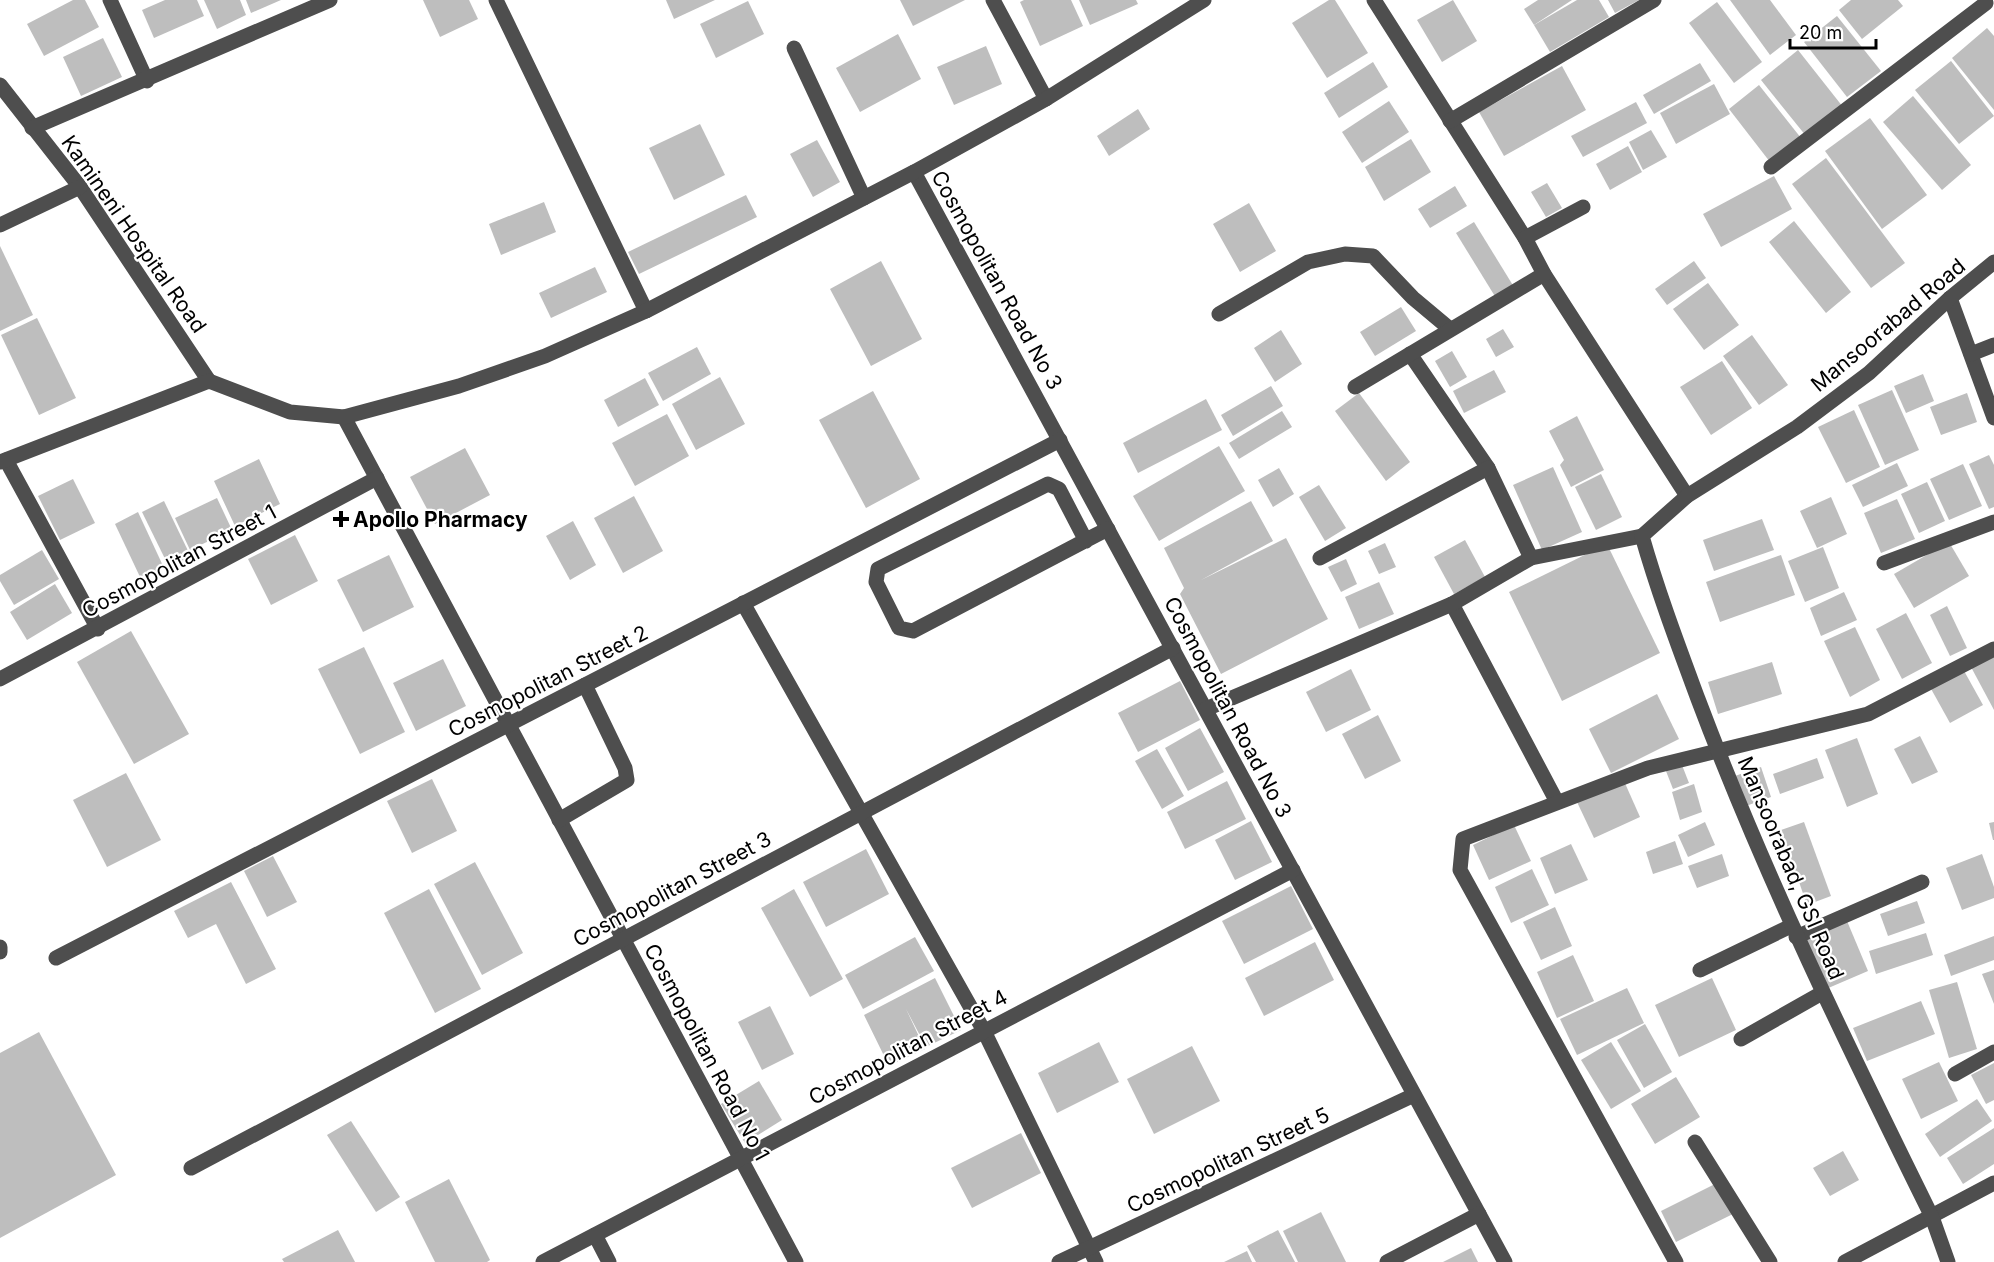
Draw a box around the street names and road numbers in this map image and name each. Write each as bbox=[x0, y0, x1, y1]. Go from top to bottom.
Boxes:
street label: Kamineni Hospital Road bbox=[56, 131, 212, 337]
street label: Cosmopolitan Road No 3 bbox=[926, 166, 1068, 394]
street label: Mansoorabad Road bbox=[1806, 253, 1970, 397]
street label: Cosmopolitan Street 1 bbox=[78, 499, 280, 623]
street label: Cosmopolitan Road No 3 bbox=[1159, 592, 1297, 822]
street label: Cosmopolitan Street 2 bbox=[444, 620, 652, 742]
street label: Mansoorabad, GSI Road bbox=[1733, 753, 1849, 983]
street label: Cosmopolitan Street 3 bbox=[569, 826, 775, 952]
street label: Cosmopolitan Road No 1 bbox=[639, 939, 775, 1165]
street label: Cosmopolitan Street 4 bbox=[804, 984, 1012, 1110]
street label: Cosmopolitan Street 5 bbox=[1123, 1102, 1333, 1218]

